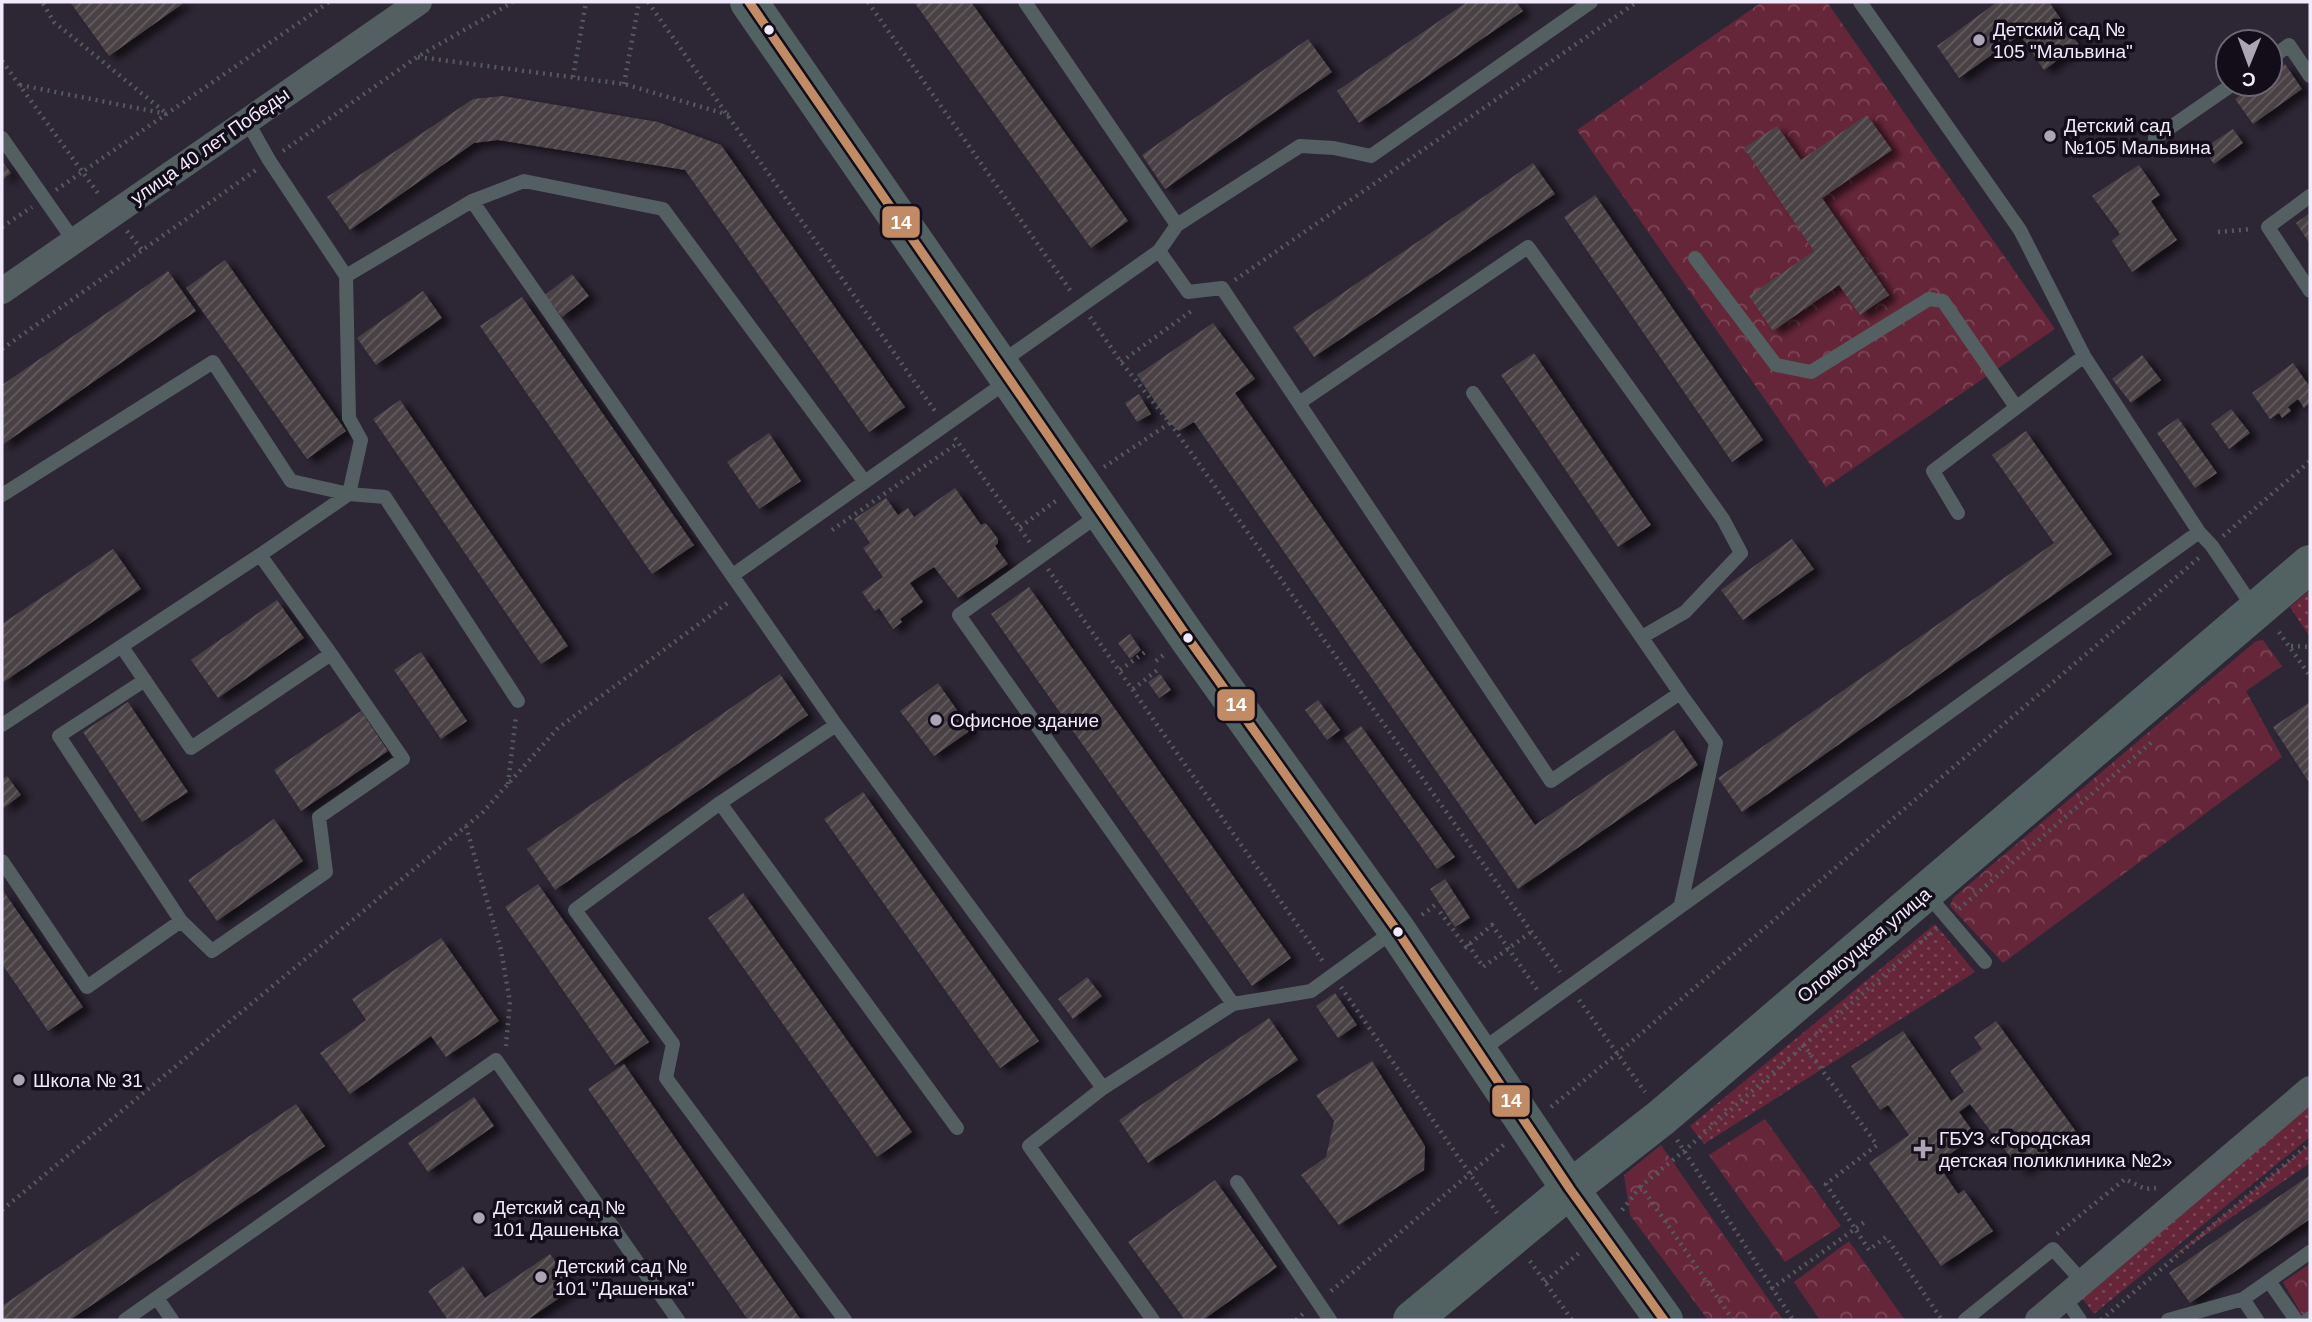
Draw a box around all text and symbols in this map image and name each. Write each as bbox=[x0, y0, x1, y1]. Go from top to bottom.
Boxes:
place label: Детский сад № 105 "Мальвина" bbox=[1993, 19, 2133, 62]
unlabelled marker bbox=[762, 23, 776, 37]
north arrow bbox=[2214, 28, 2284, 98]
marker: Детский сад № 105 "Мальвина" bbox=[1971, 32, 1987, 48]
text: С bbox=[2241, 69, 2256, 90]
street label: улица 40 лет Победы bbox=[127, 83, 293, 209]
place label: Детский сад №105 Мальвина bbox=[2064, 115, 2211, 158]
marker: Детский сад №105 Мальвина bbox=[2042, 128, 2058, 144]
line badge: 14 bbox=[881, 205, 921, 239]
text: 14 bbox=[890, 212, 912, 233]
unlabelled marker bbox=[1181, 631, 1195, 645]
line badge: 14 bbox=[1216, 688, 1256, 722]
text: 14 bbox=[1225, 694, 1247, 715]
place label: Офисное здание bbox=[950, 710, 1099, 731]
marker: Офисное здание bbox=[928, 712, 944, 728]
street label: Оломоуцкая улица bbox=[1793, 883, 1935, 1007]
unlabelled marker bbox=[1391, 925, 1405, 939]
place label: Школа № 31 bbox=[33, 1070, 143, 1091]
marker: Школа № 31 bbox=[11, 1072, 27, 1088]
line badge: 14 bbox=[1491, 1084, 1531, 1118]
text: 14 bbox=[1500, 1090, 1522, 1111]
place label: ГБУЗ «Городская детская поликлиника №2» bbox=[1939, 1128, 2172, 1171]
marker: ГБУЗ «Городская детская поликлиника №2» bbox=[1913, 1139, 1933, 1159]
place label: Детский сад № 101 Дашенька bbox=[493, 1197, 625, 1240]
marker: Детский сад № 101 Дашенька bbox=[471, 1210, 487, 1226]
place label: Детский сад № 101 "Дашенька" bbox=[555, 1256, 694, 1299]
marker: Детский сад № 101 "Дашенька" bbox=[533, 1269, 549, 1285]

